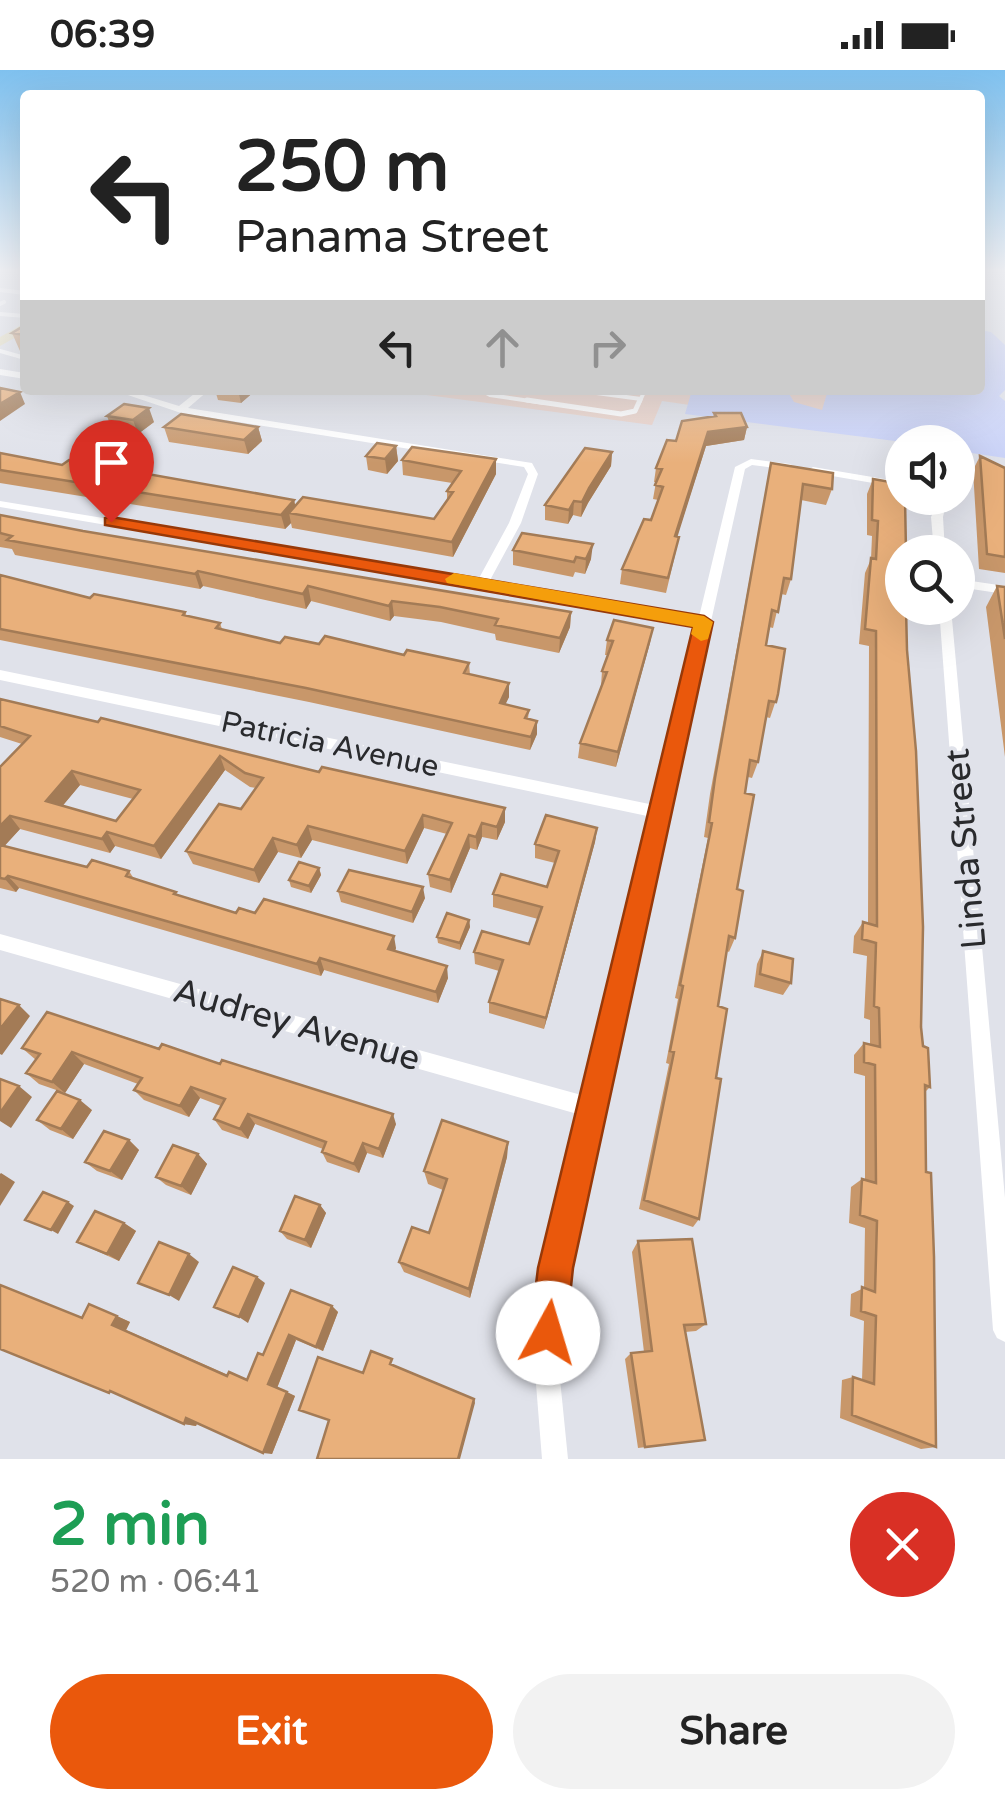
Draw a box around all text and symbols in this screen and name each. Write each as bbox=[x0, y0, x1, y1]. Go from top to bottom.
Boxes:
text: 06:39 bbox=[50, 12, 155, 58]
text: 250 m bbox=[235, 126, 449, 210]
icon: left bbox=[70, 130, 200, 260]
text: Panama Street bbox=[235, 211, 549, 265]
icon: left bbox=[370, 320, 425, 375]
icon: ahead bbox=[475, 320, 530, 375]
icon: right bbox=[580, 320, 635, 375]
pin bbox=[69, 420, 154, 523]
map controls bbox=[885, 425, 975, 625]
button: sound bbox=[885, 425, 975, 515]
icon: arrive bbox=[84, 435, 139, 490]
button: search bbox=[885, 535, 975, 625]
street label: Patricia Avenue bbox=[218, 703, 442, 786]
street label: Linda Street bbox=[936, 747, 996, 951]
street label: Audrey Avenue bbox=[169, 970, 425, 1080]
position arrow bbox=[496, 1281, 600, 1385]
text: 2 min bbox=[50, 1489, 210, 1561]
button: close bbox=[850, 1492, 955, 1597]
text: 520 m · 06:41 bbox=[50, 1563, 262, 1601]
button: Exit bbox=[50, 1674, 493, 1789]
button: Share bbox=[513, 1674, 955, 1789]

